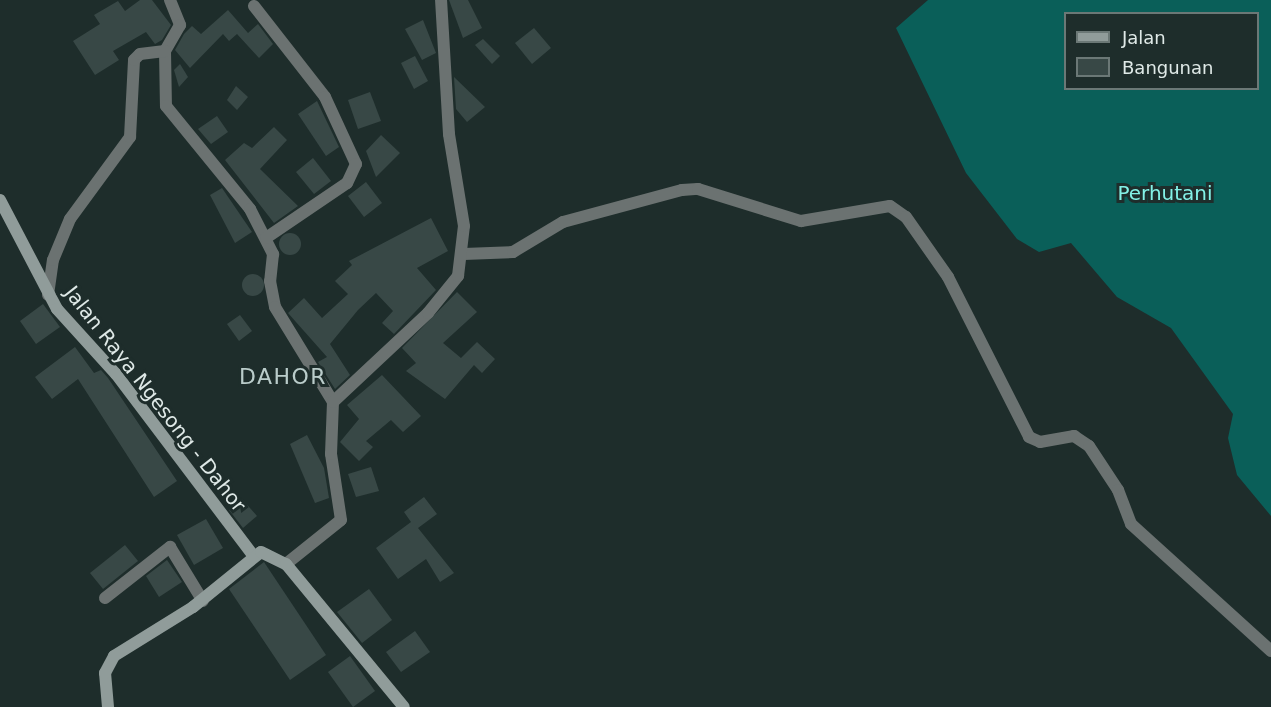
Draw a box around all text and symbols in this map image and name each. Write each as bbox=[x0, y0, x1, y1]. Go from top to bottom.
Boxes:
legend bbox=[1064, 12, 1259, 90]
text: Jalan bbox=[1122, 27, 1166, 48]
text: Bangunan bbox=[1122, 57, 1213, 78]
park label: Perhutani bbox=[1117, 181, 1213, 205]
street label: Jalan Raya Ngesong - Dahor bbox=[59, 281, 251, 517]
district label: DAHOR bbox=[239, 364, 327, 390]

